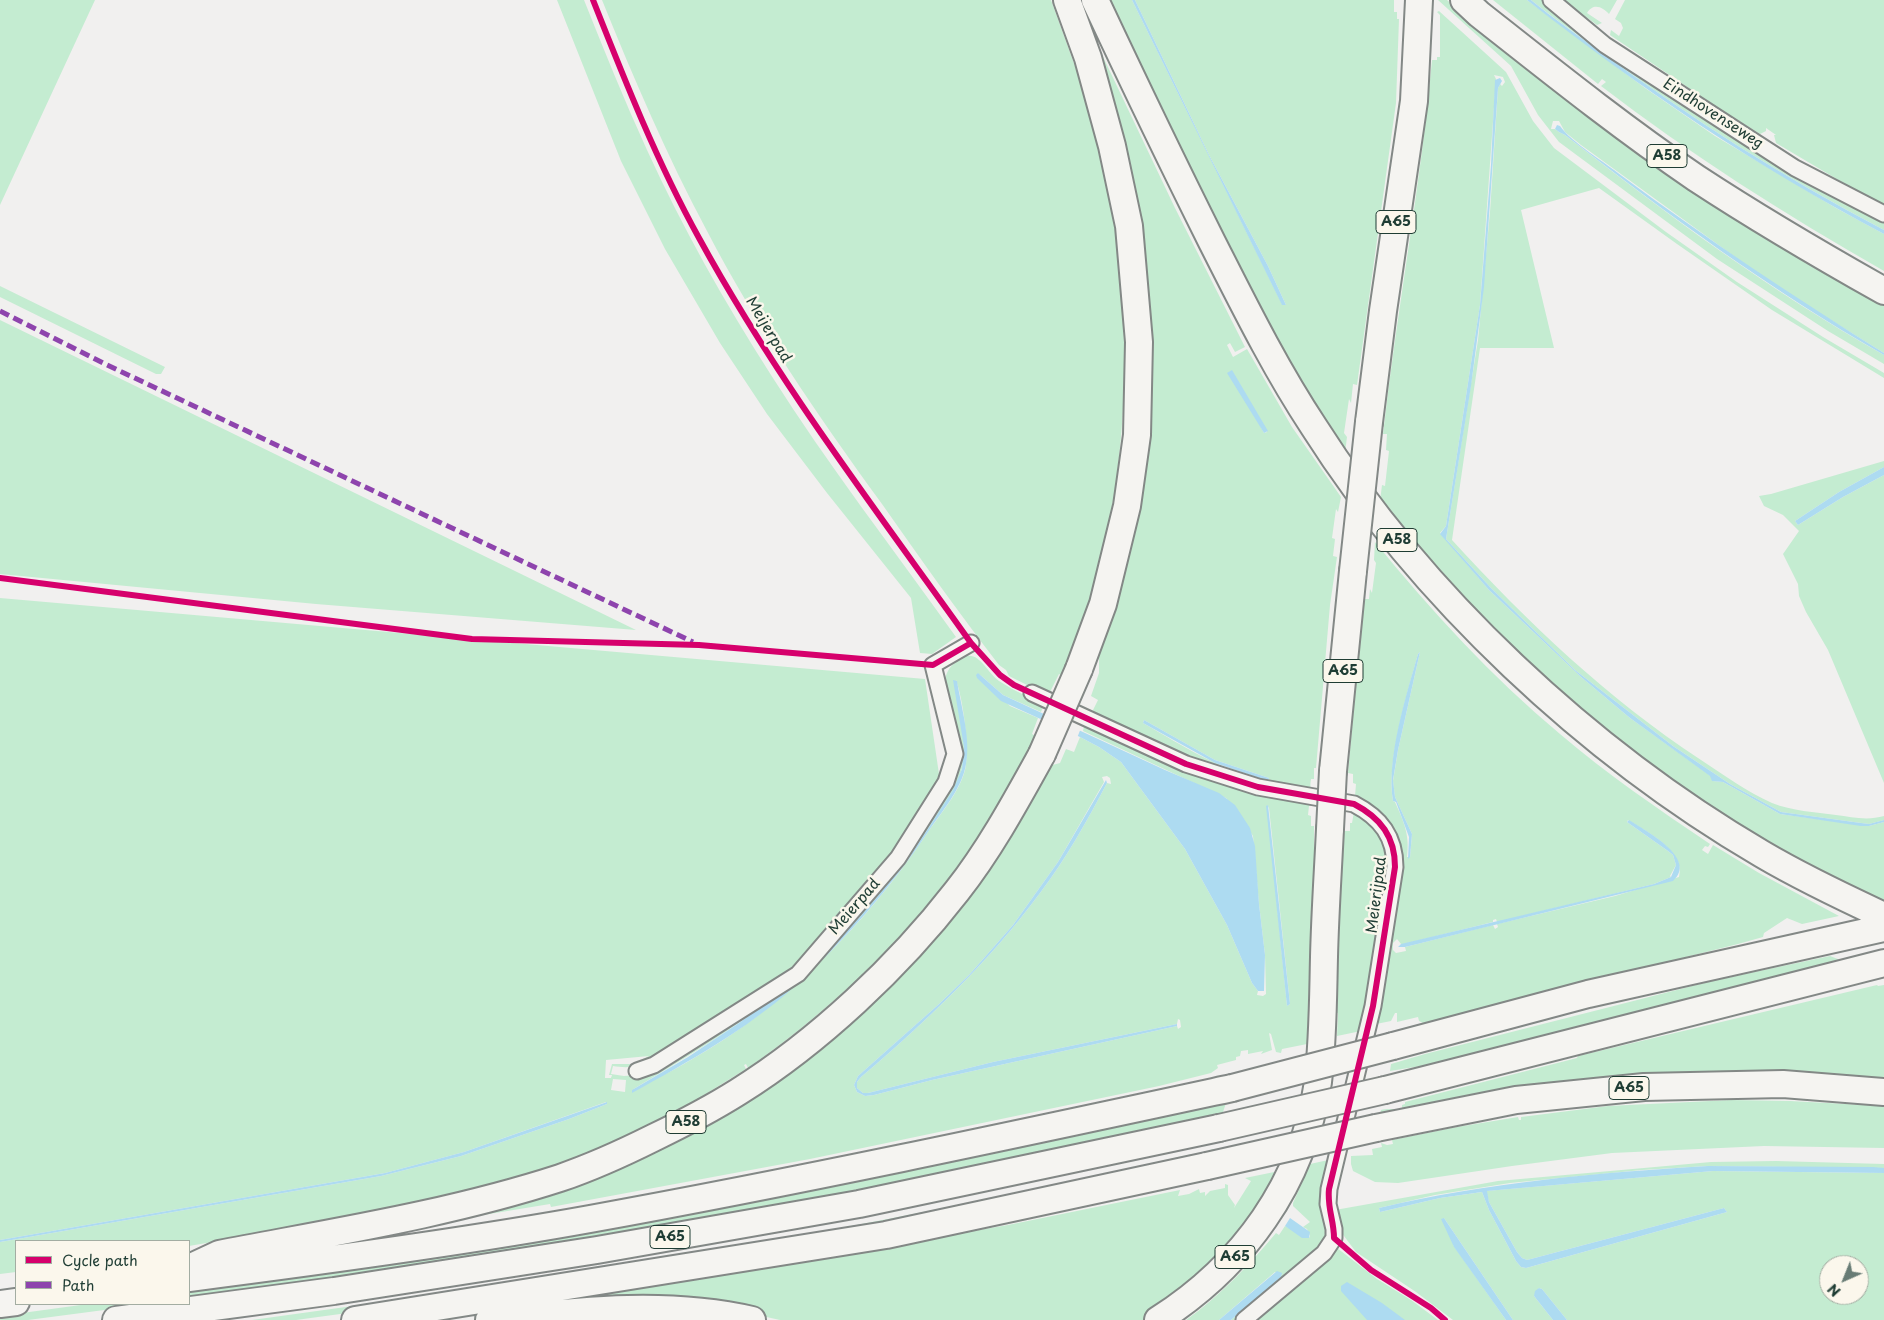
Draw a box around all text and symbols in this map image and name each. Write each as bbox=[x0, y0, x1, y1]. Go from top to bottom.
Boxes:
street label: Eindhovenseweg bbox=[1659, 75, 1767, 153]
road number: A58 bbox=[1647, 144, 1687, 168]
road number: A65 bbox=[1376, 210, 1416, 233]
street label: Meijerpad bbox=[741, 294, 795, 366]
road number: A58 bbox=[1377, 528, 1417, 552]
road number: A65 bbox=[1323, 659, 1363, 682]
street label: Meierijpad bbox=[1363, 856, 1391, 934]
street label: Meierpad bbox=[826, 875, 884, 939]
road number: A65 bbox=[1609, 1076, 1649, 1100]
road number: A58 bbox=[666, 1110, 706, 1134]
road number: A65 bbox=[650, 1226, 690, 1248]
legend bbox=[15, 1240, 190, 1305]
road number: A65 bbox=[1215, 1246, 1255, 1268]
text: Cycle path bbox=[62, 1248, 138, 1271]
north arrow bbox=[1819, 1255, 1869, 1305]
text: Path bbox=[62, 1273, 94, 1296]
text: N bbox=[1823, 1279, 1845, 1302]

